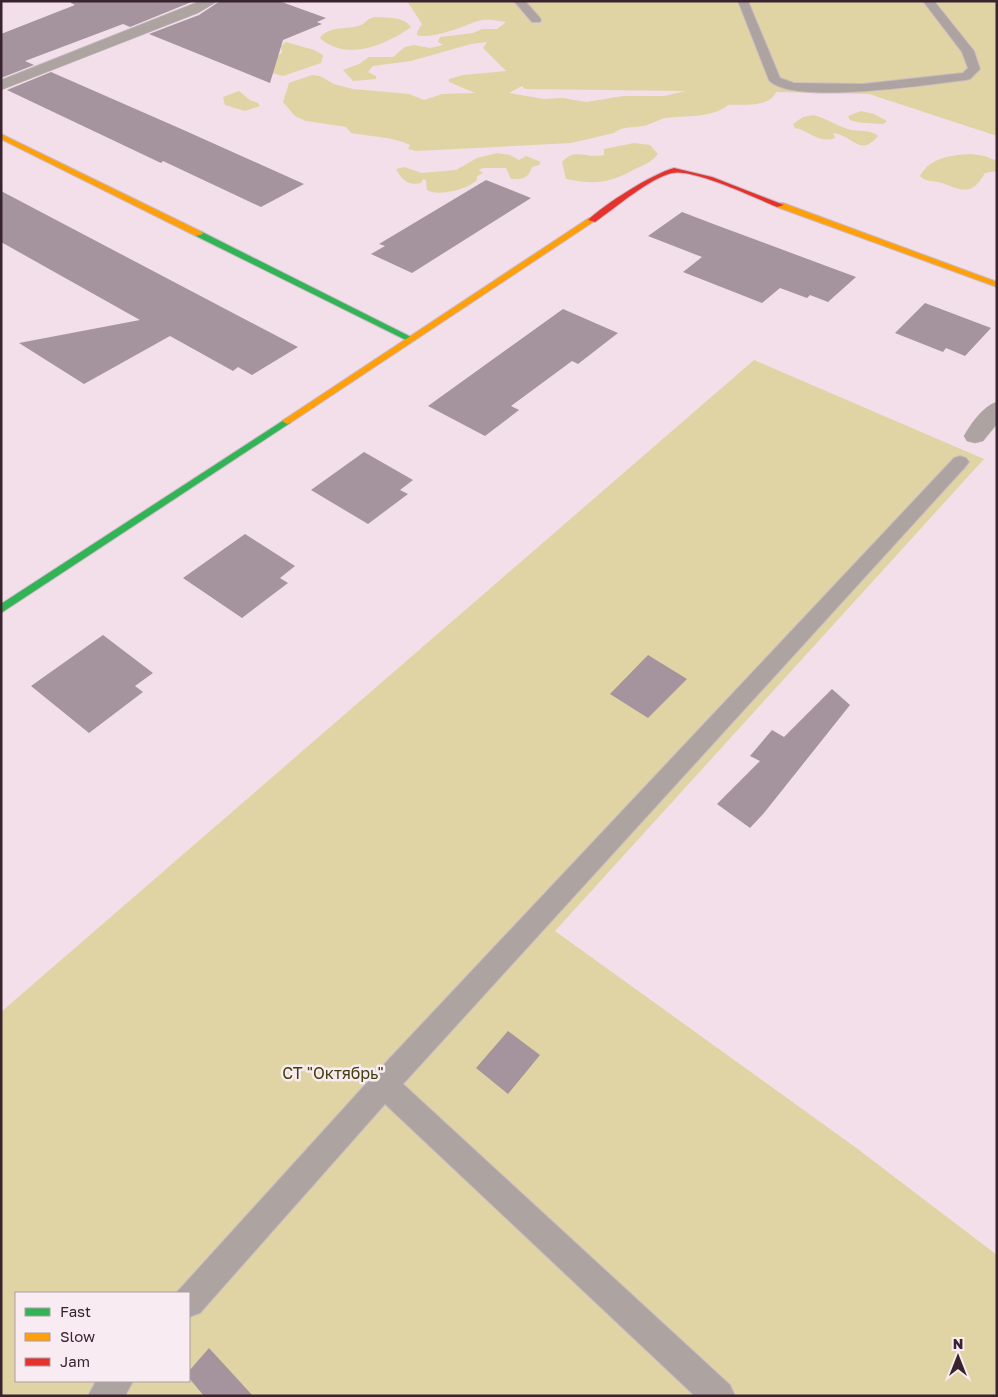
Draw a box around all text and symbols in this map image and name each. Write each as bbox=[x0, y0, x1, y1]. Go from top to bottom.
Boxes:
park label: СТ "Октябрь" bbox=[282, 1063, 384, 1083]
legend bbox=[15, 1292, 190, 1382]
text: Fast bbox=[60, 1302, 91, 1320]
text: Slow bbox=[60, 1327, 95, 1345]
north arrow bbox=[933, 1332, 983, 1382]
text: N bbox=[953, 1335, 963, 1352]
text: Jam bbox=[60, 1352, 90, 1370]

